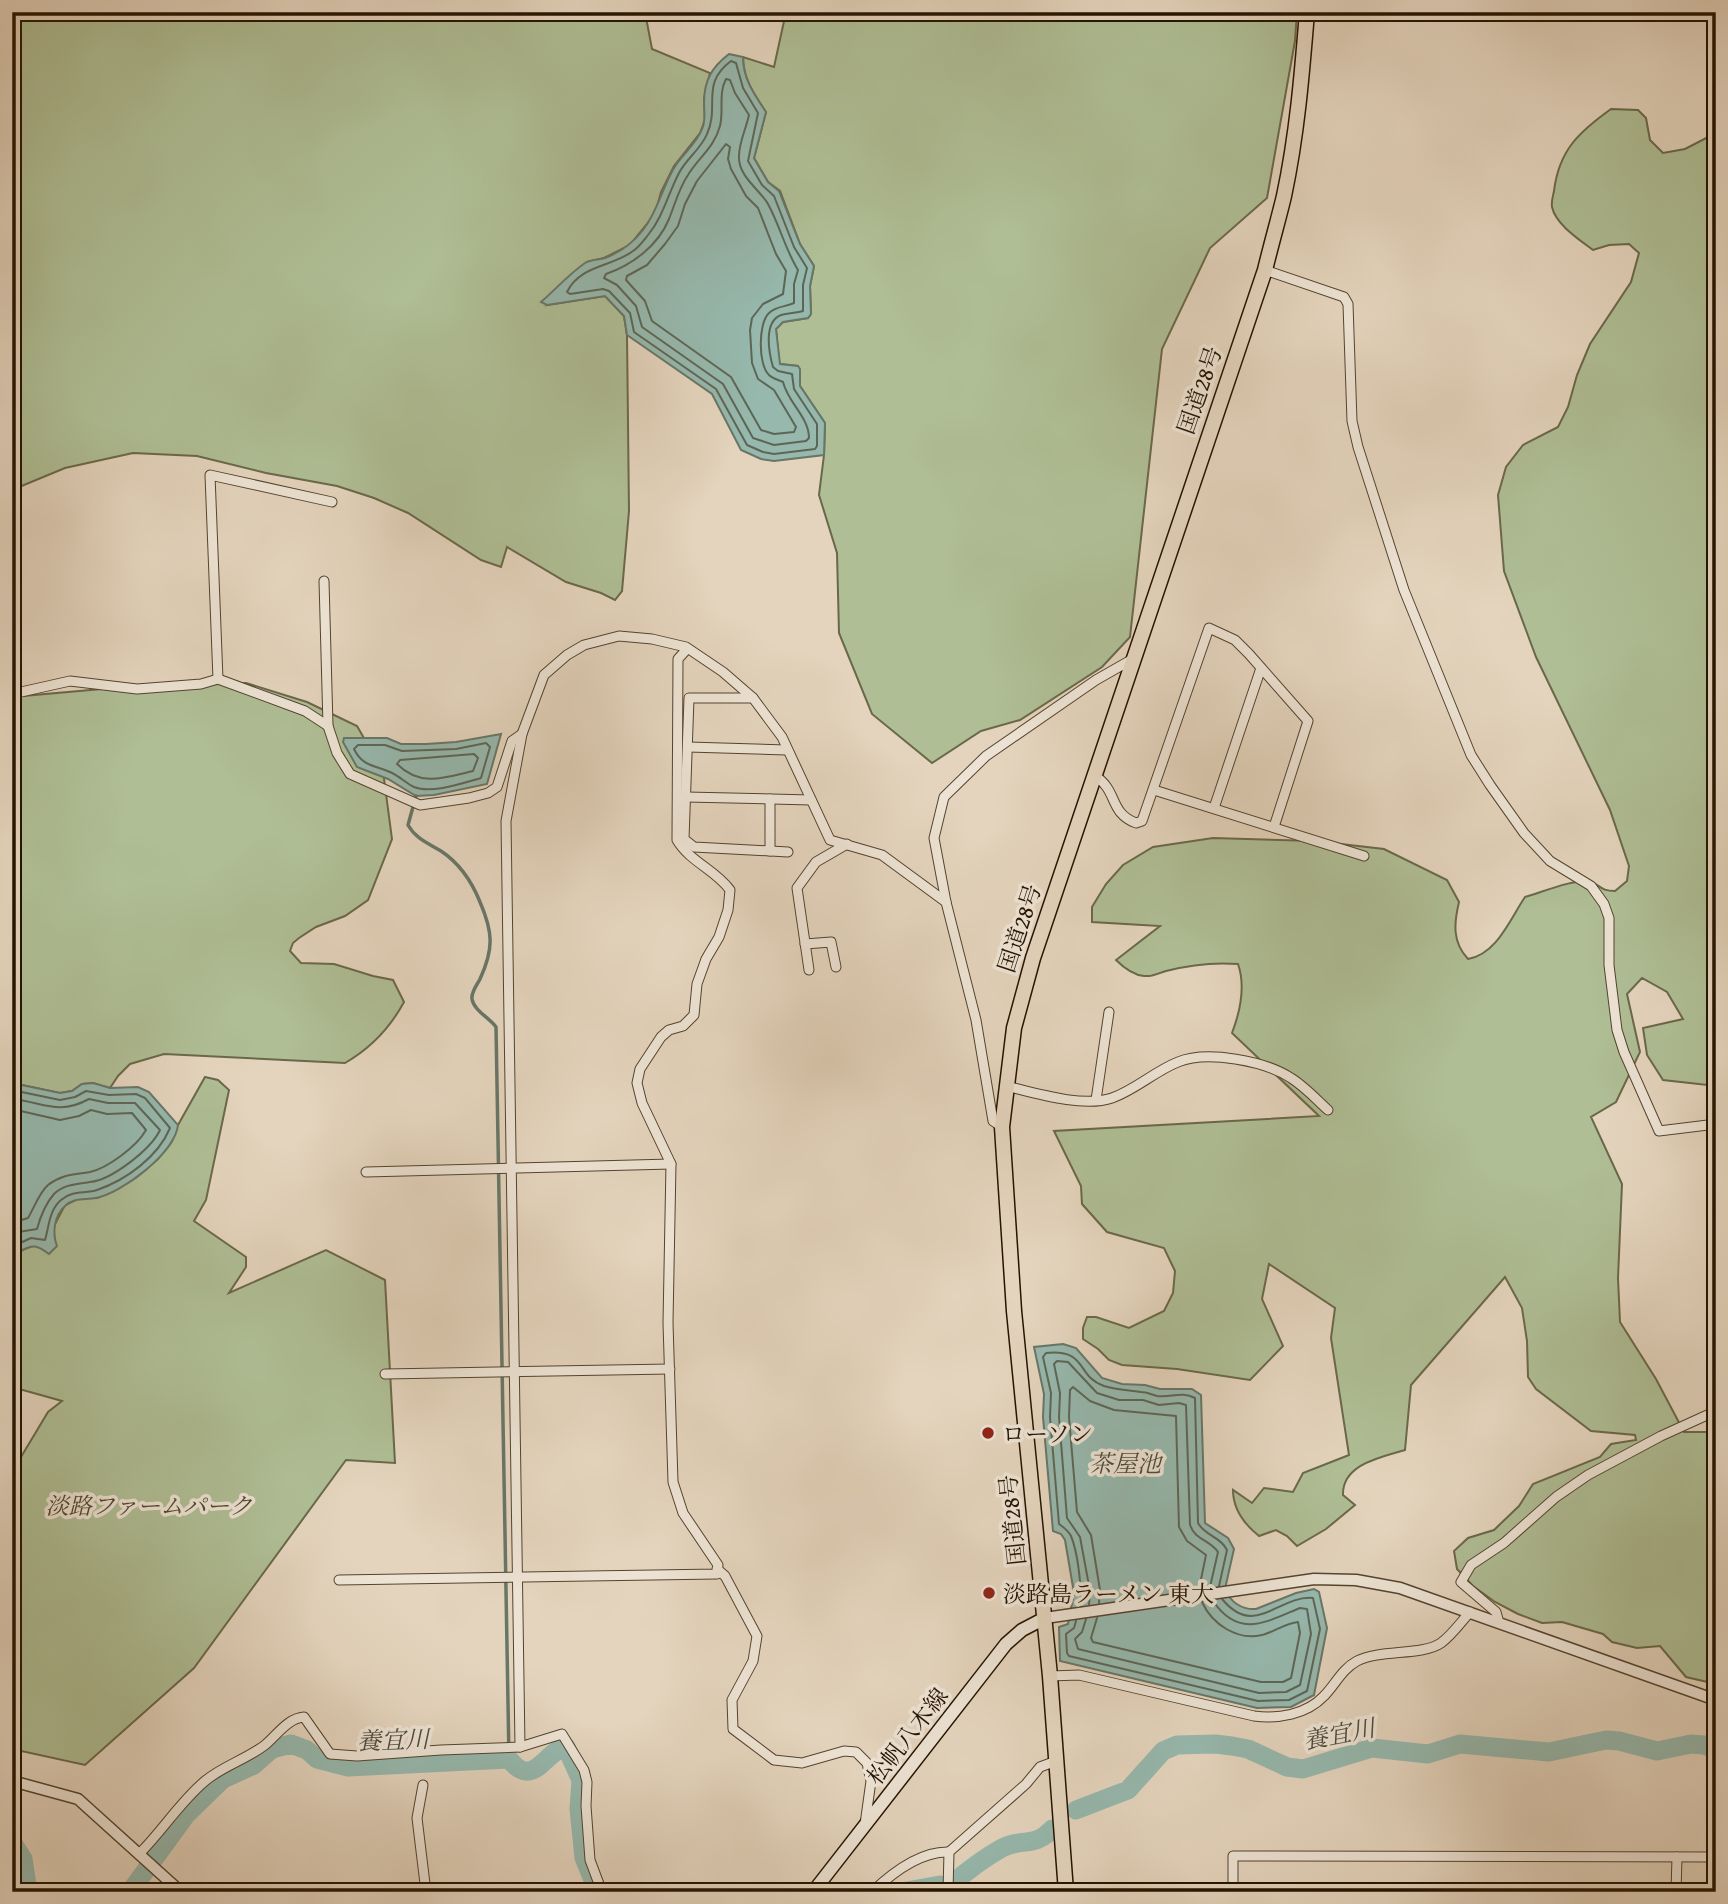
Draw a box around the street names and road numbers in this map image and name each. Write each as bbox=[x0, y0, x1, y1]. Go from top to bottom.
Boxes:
street label: 国道28号 bbox=[1169, 342, 1229, 438]
street label: 国道28号 bbox=[989, 880, 1049, 976]
street label: 国道28号 bbox=[991, 1473, 1033, 1567]
street label: 松帆八木線 bbox=[859, 1681, 955, 1791]

